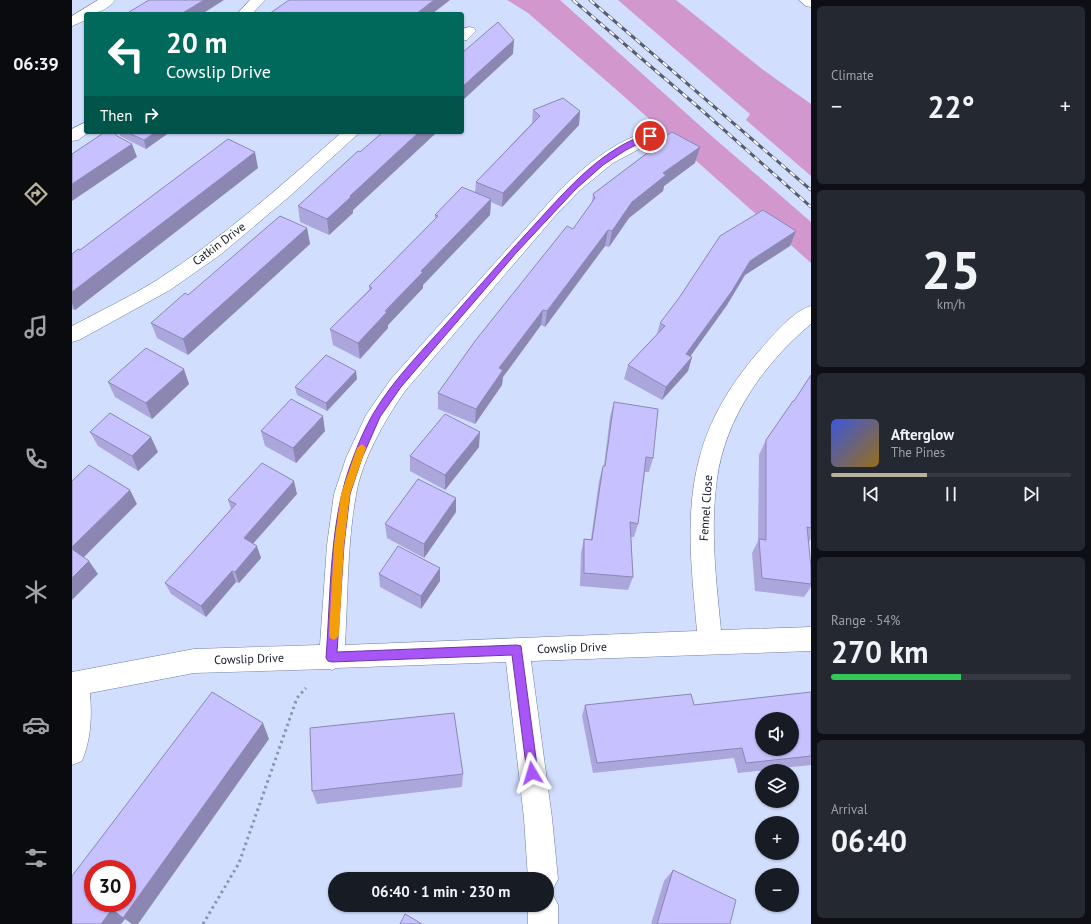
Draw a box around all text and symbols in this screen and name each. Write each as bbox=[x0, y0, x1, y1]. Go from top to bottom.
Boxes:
text: 20 m bbox=[166, 24, 227, 61]
icon: left bbox=[100, 28, 152, 80]
text: 06:39 bbox=[13, 52, 59, 75]
text: Cowslip Drive bbox=[166, 60, 271, 83]
text: Climate bbox=[831, 67, 874, 84]
text: 22° bbox=[927, 87, 975, 126]
text: − bbox=[831, 92, 842, 120]
text: + bbox=[1060, 92, 1071, 120]
icon: right bbox=[140, 104, 162, 126]
text: Then bbox=[100, 106, 132, 125]
pin bbox=[633, 119, 667, 153]
icon: arrive bbox=[639, 125, 661, 147]
icon: directions bbox=[22, 180, 50, 208]
street label: Catkin Drive bbox=[189, 219, 248, 268]
text: 25 bbox=[922, 236, 980, 303]
text: km/h bbox=[937, 296, 965, 313]
icon: music bbox=[22, 313, 50, 341]
text: Afterglow bbox=[891, 425, 954, 444]
text: The Pines bbox=[891, 444, 945, 461]
icon: phone bbox=[22, 445, 50, 473]
street label: Fennel Close bbox=[696, 474, 715, 541]
icon: previous bbox=[860, 483, 882, 505]
icon: pause bbox=[940, 483, 962, 505]
icon: next bbox=[1020, 483, 1042, 505]
icon: climate bbox=[22, 578, 50, 606]
text: Range · 54% bbox=[831, 612, 900, 629]
text: 270 km bbox=[831, 632, 929, 671]
street label: Cowslip Drive bbox=[537, 639, 607, 656]
street label: Cowslip Drive bbox=[214, 650, 284, 667]
icon: car bbox=[22, 711, 50, 739]
map controls bbox=[755, 712, 799, 912]
button: sound bbox=[755, 712, 799, 756]
position arrow bbox=[511, 752, 553, 794]
button: layers bbox=[755, 764, 799, 808]
text: Arrival bbox=[831, 801, 867, 818]
button: + bbox=[755, 816, 799, 860]
text: 06:40 bbox=[831, 821, 907, 860]
icon: filters bbox=[22, 844, 50, 872]
speed limit sign: 30 bbox=[84, 860, 136, 912]
button: − bbox=[755, 868, 799, 912]
text: 06:40 · 1 min · 230 m bbox=[372, 882, 510, 901]

